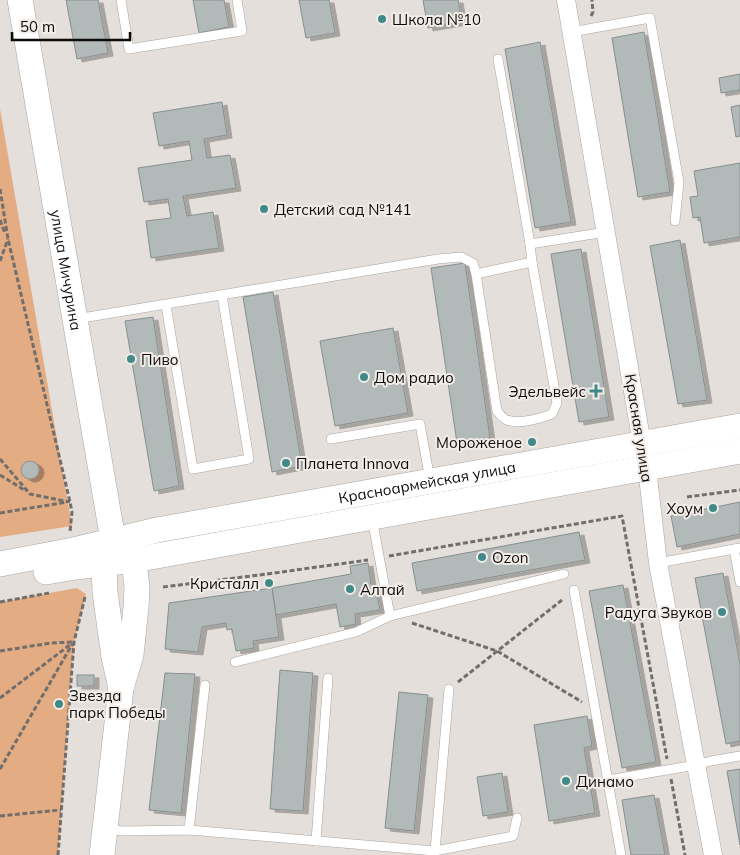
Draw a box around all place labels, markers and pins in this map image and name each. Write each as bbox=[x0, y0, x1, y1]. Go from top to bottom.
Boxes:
place label: Школа №10 bbox=[392, 10, 481, 29]
marker: Школа №10 bbox=[376, 13, 388, 25]
place label: Детский сад №141 bbox=[274, 200, 412, 219]
marker: Детский сад №141 bbox=[258, 203, 270, 215]
place label: Пиво bbox=[141, 350, 179, 369]
marker: Пиво bbox=[125, 353, 137, 365]
place label: Дом радио bbox=[374, 368, 454, 387]
marker: Дом радио bbox=[358, 371, 370, 383]
place label: Эдельвейс bbox=[508, 382, 586, 401]
marker: Эдельвейс bbox=[590, 385, 602, 397]
place label: Мороженое bbox=[436, 433, 522, 452]
marker: Мороженое bbox=[526, 436, 538, 448]
place label: Планета Innova bbox=[296, 454, 409, 473]
marker: Планета Innova bbox=[280, 457, 292, 469]
place label: Хоум bbox=[666, 499, 703, 518]
marker: Хоум bbox=[707, 502, 719, 514]
place label: Ozon bbox=[492, 548, 529, 567]
marker: Ozon bbox=[476, 551, 488, 563]
place label: Кристалл bbox=[190, 574, 259, 593]
marker: Кристалл bbox=[263, 577, 275, 589]
place label: Алтай bbox=[360, 580, 405, 599]
marker: Алтай bbox=[344, 583, 356, 595]
place label: Радуга Звуков bbox=[605, 603, 712, 622]
marker: Радуга Звуков bbox=[716, 606, 728, 618]
place label: Звезда парк Победы bbox=[69, 686, 166, 722]
marker: Звезда парк Победы bbox=[53, 698, 65, 710]
place label: Динамо bbox=[576, 772, 634, 791]
marker: Динамо bbox=[560, 775, 572, 787]

